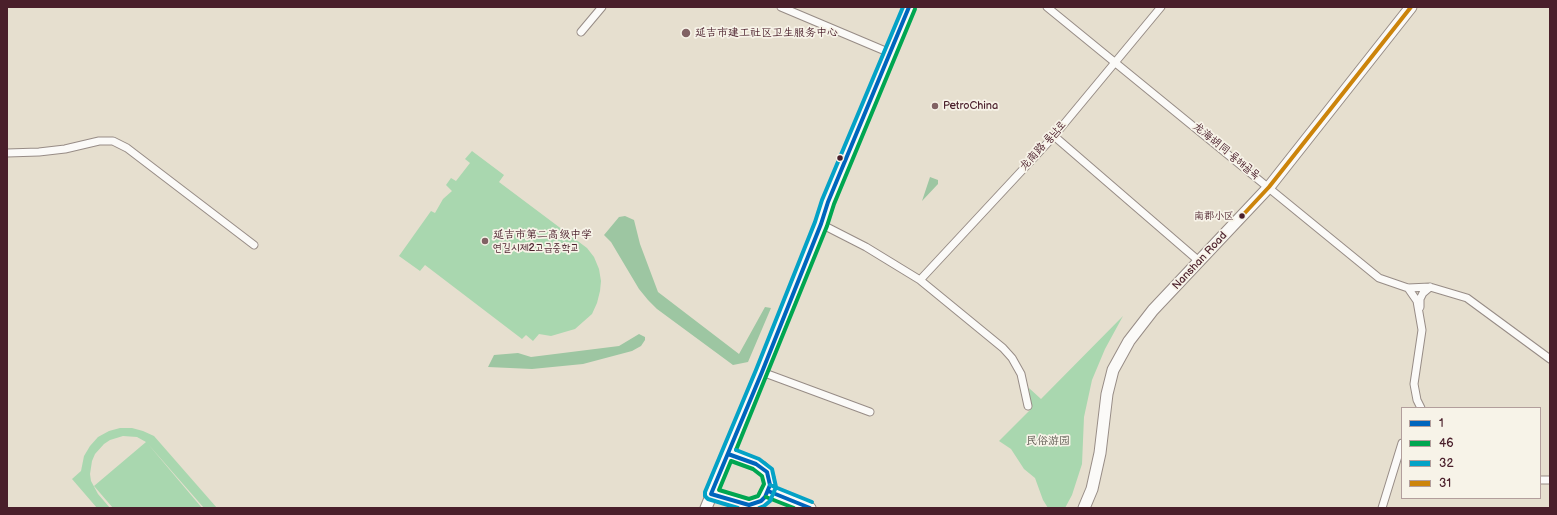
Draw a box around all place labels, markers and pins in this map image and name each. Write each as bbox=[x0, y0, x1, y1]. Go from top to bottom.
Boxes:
place label: 延吉市建工社区卫生服务中心 bbox=[695, 26, 838, 40]
marker: 延吉市建工社区卫生服务中心 bbox=[680, 27, 692, 39]
place label: PetroChina bbox=[943, 99, 998, 113]
marker: PetroChina bbox=[930, 101, 940, 111]
unlabelled marker bbox=[835, 153, 845, 163]
place label: 南郡小区 bbox=[1194, 210, 1234, 222]
marker: 南郡小区 bbox=[1237, 211, 1247, 221]
place label: 延吉市第二高级中学 연길시제2고급중학교 bbox=[493, 228, 592, 254]
marker: 延吉市第二高级中学 연길시제2고급중학교 bbox=[480, 236, 490, 246]

